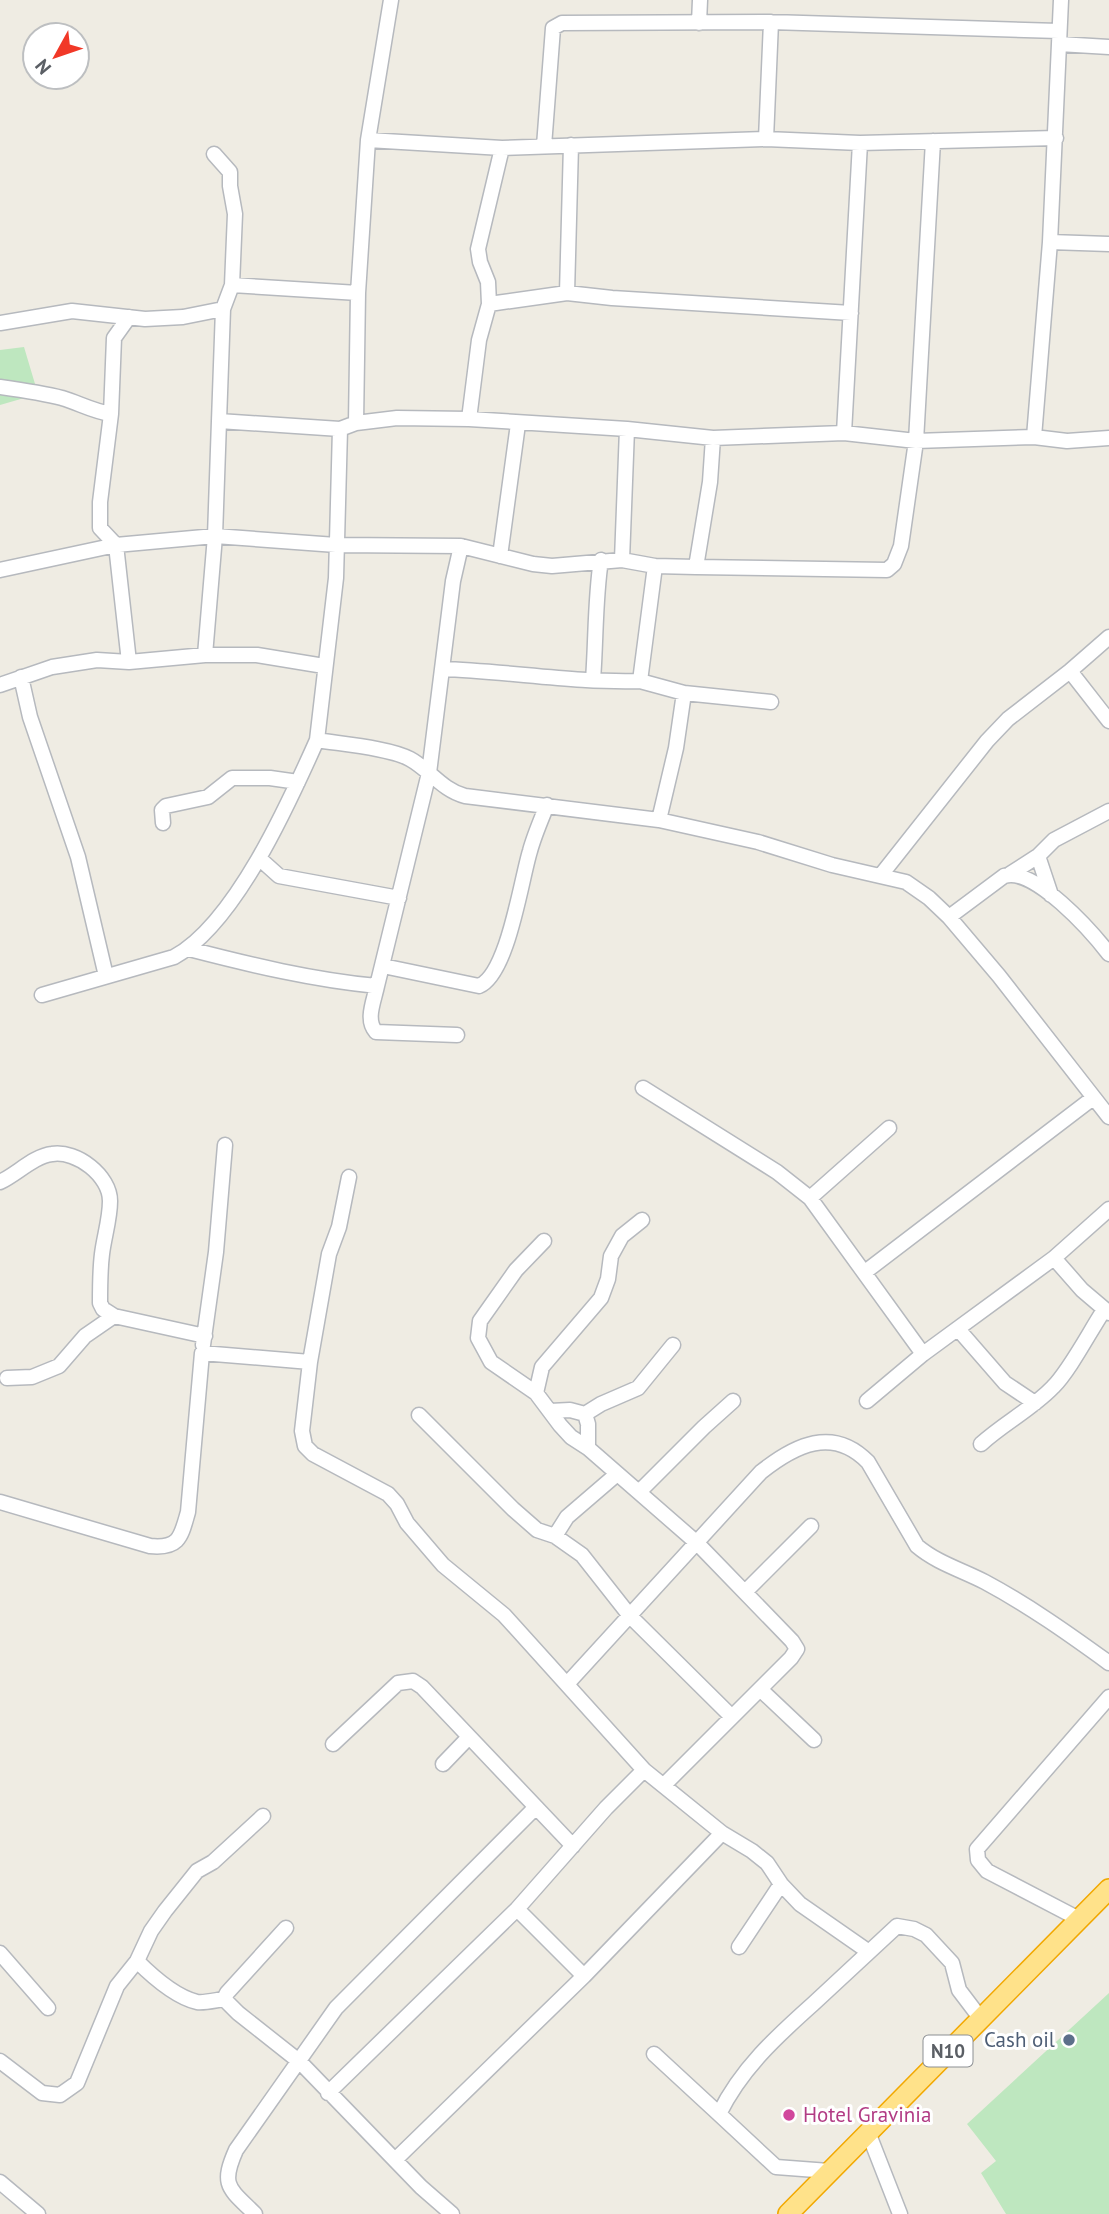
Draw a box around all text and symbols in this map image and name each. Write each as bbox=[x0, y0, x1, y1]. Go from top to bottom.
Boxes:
north arrow bbox=[21, 21, 91, 91]
text: N bbox=[30, 54, 56, 79]
place label: Cash oil bbox=[984, 2026, 1055, 2053]
marker: Cash oil bbox=[1061, 2032, 1077, 2048]
road number: N10 bbox=[923, 2036, 972, 2066]
place label: Hotel Gravinia bbox=[803, 2101, 931, 2128]
marker: Hotel Gravinia bbox=[781, 2107, 797, 2123]

